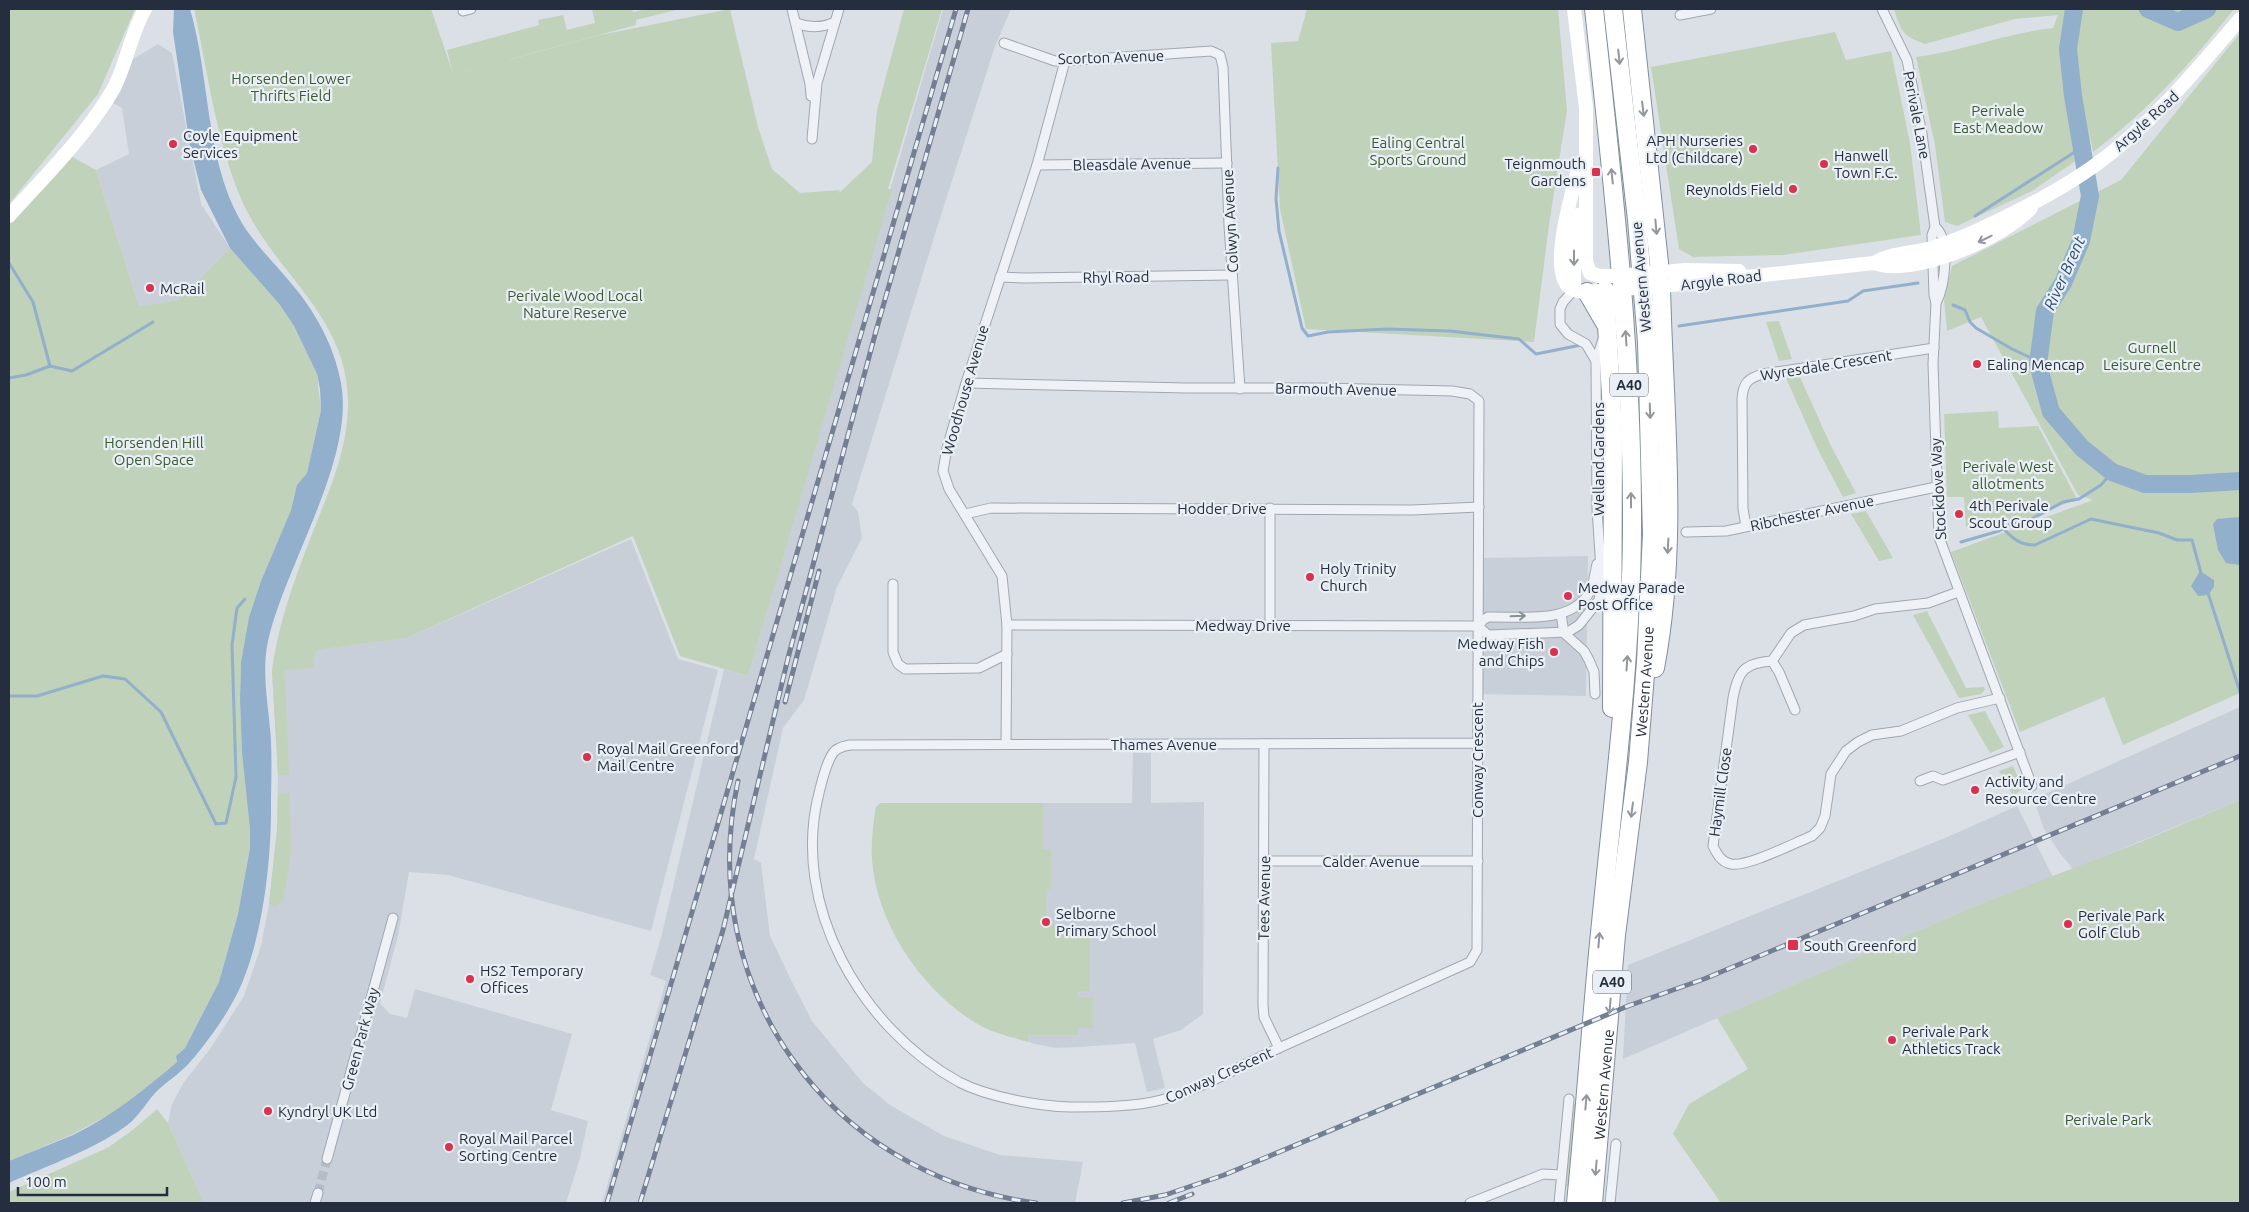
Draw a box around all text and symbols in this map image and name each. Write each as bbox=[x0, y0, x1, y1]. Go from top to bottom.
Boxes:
street label: Scorton Avenue bbox=[1058, 47, 1164, 67]
one-way arrow bbox=[1614, 49, 1624, 65]
park label: Horsenden Lower Thrifts Field bbox=[231, 70, 351, 104]
street label: Perivale Lane bbox=[1900, 70, 1934, 160]
street label: Argyle Road bbox=[2110, 87, 2182, 155]
one-way arrow bbox=[1639, 101, 1649, 117]
park label: Perivale East Meadow bbox=[1953, 102, 2043, 136]
place label: Coyle Equipment Services bbox=[183, 127, 298, 161]
place label: APH Nurseries Ltd (Childcare) bbox=[1646, 132, 1743, 166]
park label: Ealing Central Sports Ground bbox=[1369, 134, 1467, 168]
marker: Coyle Equipment Services bbox=[167, 138, 179, 150]
marker: APH Nurseries Ltd (Childcare) bbox=[1747, 143, 1759, 155]
place label: Hanwell Town F.C. bbox=[1834, 147, 1898, 181]
street label: Bleasdale Avenue bbox=[1073, 154, 1191, 174]
place label: Teignmouth Gardens bbox=[1505, 155, 1586, 189]
marker: Hanwell Town F.C. bbox=[1818, 158, 1830, 170]
marker: Teignmouth Gardens bbox=[1590, 166, 1602, 178]
one-way arrow bbox=[1607, 168, 1617, 184]
street label: Colwyn Avenue bbox=[1219, 169, 1241, 273]
place label: Reynolds Field bbox=[1686, 181, 1783, 198]
marker: Reynolds Field bbox=[1787, 183, 1799, 195]
one-way arrow bbox=[1651, 218, 1660, 234]
street label: Western Avenue bbox=[1628, 221, 1654, 333]
water label: River Brent bbox=[2040, 233, 2088, 313]
one-way arrow bbox=[1978, 235, 1993, 244]
one-way arrow bbox=[1569, 250, 1579, 266]
street label: Argyle Road bbox=[1680, 267, 1762, 293]
street label: Rhyl Road bbox=[1082, 268, 1150, 286]
place label: McRail bbox=[160, 280, 205, 297]
marker: McRail bbox=[144, 282, 156, 294]
park label: Perivale Wood Local Nature Reserve bbox=[507, 287, 643, 321]
street label: Woodhouse Avenue bbox=[938, 323, 992, 457]
one-way arrow bbox=[1622, 330, 1631, 346]
park label: Gurnell Leisure Centre bbox=[2103, 339, 2201, 373]
street label: Wyresdale Crescent bbox=[1759, 346, 1893, 384]
place label: Ealing Mencap bbox=[1987, 356, 2085, 373]
marker: Ealing Mencap bbox=[1971, 358, 1983, 370]
road number: A40 bbox=[1610, 374, 1648, 396]
street label: Barmouth Avenue bbox=[1275, 379, 1397, 399]
street label: Welland Gardens bbox=[1590, 402, 1607, 516]
one-way arrow bbox=[1645, 402, 1654, 418]
park label: Horsenden Hill Open Space bbox=[104, 434, 204, 468]
street label: Stockdove Way bbox=[1927, 438, 1949, 540]
park label: Perivale West allotments bbox=[1962, 458, 2054, 492]
one-way arrow bbox=[1626, 492, 1636, 508]
street label: Ribchester Avenue bbox=[1749, 492, 1875, 534]
place label: 4th Perivale Scout Group bbox=[1969, 497, 2052, 531]
street label: Hodder Drive bbox=[1177, 500, 1267, 517]
marker: 4th Perivale Scout Group bbox=[1953, 508, 1965, 520]
one-way arrow bbox=[1663, 537, 1672, 553]
place label: Holy Trinity Church bbox=[1320, 560, 1396, 594]
marker: Holy Trinity Church bbox=[1304, 571, 1316, 583]
place label: Medway Parade Post Office bbox=[1578, 579, 1685, 613]
marker: Medway Parade Post Office bbox=[1562, 590, 1574, 602]
one-way arrow bbox=[1510, 612, 1526, 621]
street label: Medway Drive bbox=[1195, 617, 1291, 634]
street label: Western Avenue bbox=[1632, 626, 1656, 738]
place label: Medway Fish and Chips bbox=[1457, 635, 1544, 669]
marker: Medway Fish and Chips bbox=[1548, 646, 1560, 658]
one-way arrow bbox=[1622, 655, 1631, 671]
street label: Conway Crescent bbox=[1469, 702, 1486, 818]
street label: Thames Avenue bbox=[1111, 736, 1217, 753]
place label: Royal Mail Greenford Mail Centre bbox=[597, 740, 739, 774]
street label: Haymill Close bbox=[1705, 746, 1735, 838]
marker: Royal Mail Greenford Mail Centre bbox=[581, 751, 593, 763]
place label: Activity and Resource Centre bbox=[1985, 773, 2097, 807]
marker: Activity and Resource Centre bbox=[1969, 784, 1981, 796]
one-way arrow bbox=[1627, 802, 1637, 818]
street label: Calder Avenue bbox=[1322, 853, 1420, 870]
street label: Tees Avenue bbox=[1255, 856, 1273, 940]
place label: Selborne Primary School bbox=[1056, 905, 1157, 939]
place label: Perivale Park Golf Club bbox=[2078, 907, 2165, 941]
marker: Selborne Primary School bbox=[1040, 916, 1052, 928]
marker: Perivale Park Golf Club bbox=[2062, 918, 2074, 930]
one-way arrow bbox=[1594, 933, 1604, 949]
place label: South Greenford bbox=[1804, 937, 1917, 954]
marker: South Greenford bbox=[1786, 938, 1800, 952]
place label: HS2 Temporary Offices bbox=[480, 962, 583, 996]
road number: A40 bbox=[1593, 970, 1631, 994]
marker: HS2 Temporary Offices bbox=[464, 973, 476, 985]
street label: Green Park Way bbox=[338, 986, 382, 1092]
one-way arrow bbox=[1605, 998, 1615, 1014]
place label: Perivale Park Athletics Track bbox=[1902, 1023, 2001, 1057]
street label: Western Avenue bbox=[1590, 1028, 1616, 1140]
marker: Perivale Park Athletics Track bbox=[1886, 1034, 1898, 1046]
street label: Conway Crescent bbox=[1163, 1044, 1275, 1106]
one-way arrow bbox=[1581, 1095, 1591, 1111]
place label: Kyndryl UK Ltd bbox=[278, 1103, 377, 1120]
marker: Kyndryl UK Ltd bbox=[262, 1105, 274, 1117]
park label: Perivale Park bbox=[2065, 1111, 2152, 1128]
place label: Royal Mail Parcel Sorting Centre bbox=[459, 1130, 573, 1164]
marker: Royal Mail Parcel Sorting Centre bbox=[443, 1141, 455, 1153]
one-way arrow bbox=[1591, 1160, 1601, 1176]
scale bar bbox=[18, 1164, 166, 1196]
text: 100 m bbox=[25, 1173, 67, 1190]

